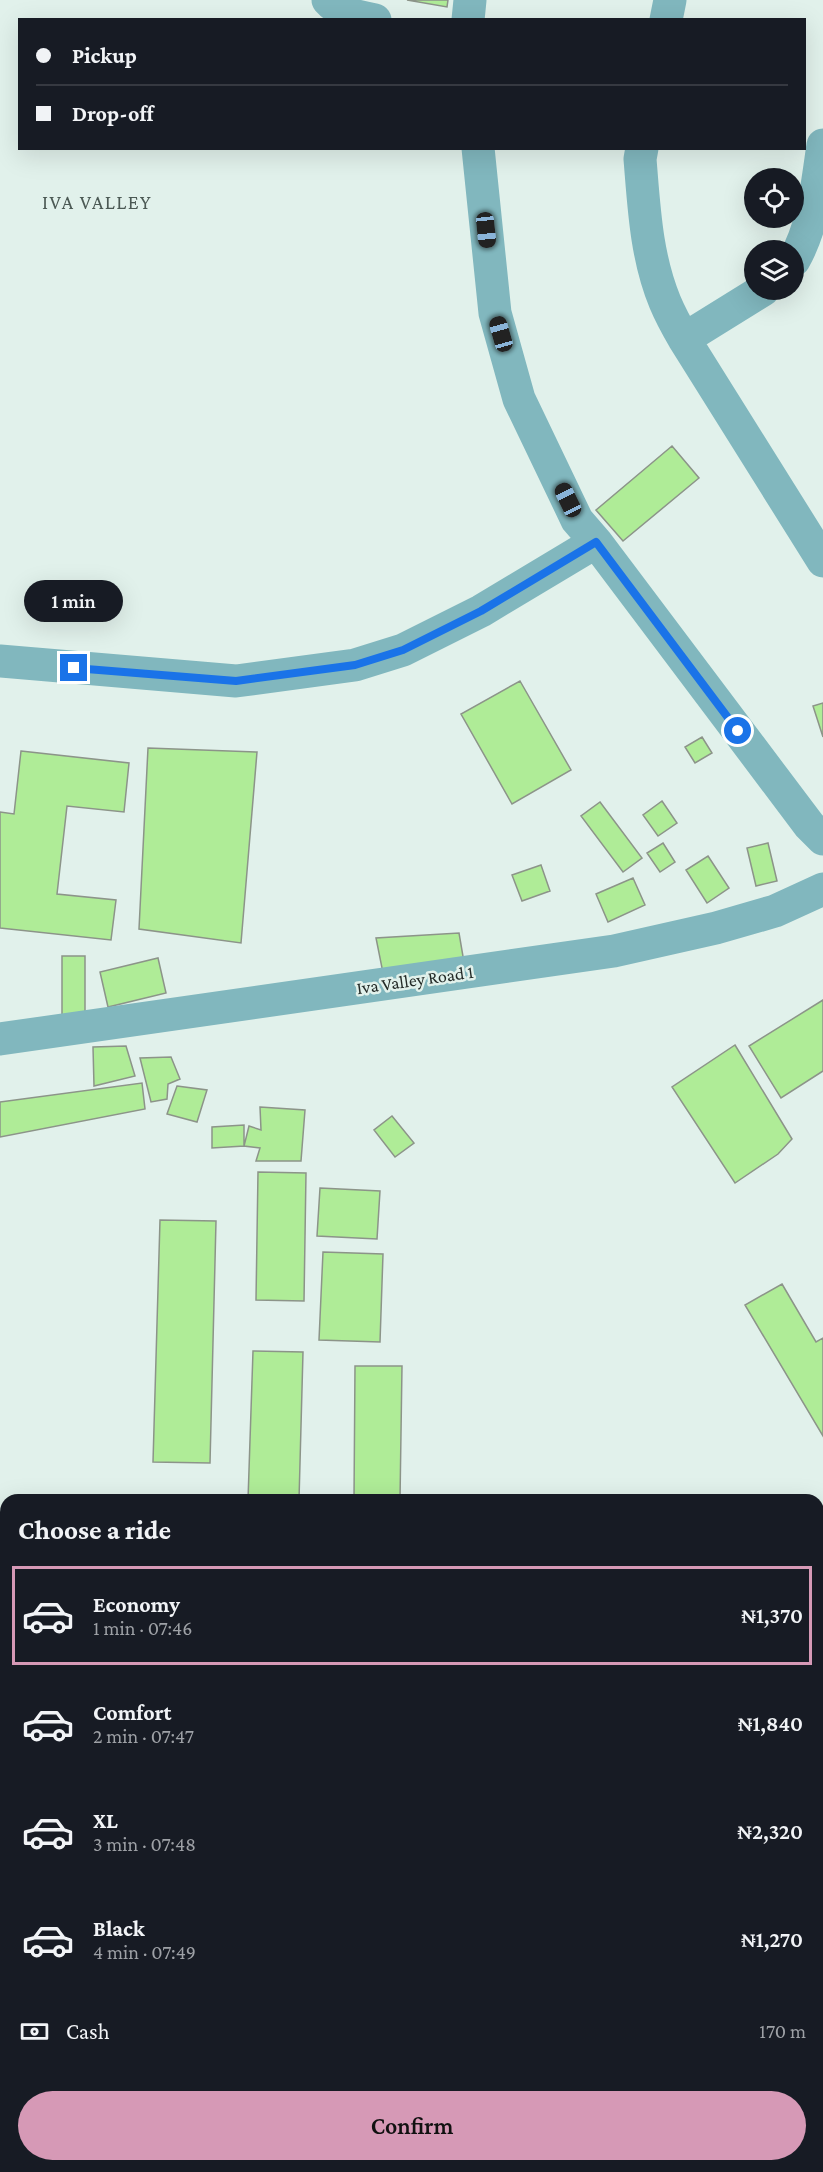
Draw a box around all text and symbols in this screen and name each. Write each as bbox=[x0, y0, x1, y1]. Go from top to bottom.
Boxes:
text: Pickup bbox=[72, 43, 137, 68]
text: Drop-off bbox=[72, 101, 154, 126]
map controls bbox=[744, 168, 804, 300]
button: locate bbox=[744, 168, 804, 228]
district label: IVA VALLEY bbox=[42, 191, 152, 213]
car bbox=[475, 211, 497, 249]
button: layers bbox=[744, 240, 804, 300]
car bbox=[487, 314, 515, 354]
car bbox=[552, 480, 584, 520]
callout: 1 min bbox=[25, 581, 124, 623]
text: 1 min bbox=[51, 590, 96, 612]
route end bbox=[60, 654, 87, 681]
route start bbox=[724, 717, 751, 744]
street label: Iva Valley Road 1 bbox=[355, 962, 475, 998]
text: Choose a ride bbox=[18, 1515, 171, 1545]
icon: car bbox=[21, 1589, 75, 1643]
text: Economy bbox=[93, 1592, 180, 1617]
text: ₦1,370 bbox=[741, 1603, 803, 1628]
text: 1 min · 07:46 bbox=[93, 1617, 192, 1639]
icon: car bbox=[21, 1697, 75, 1751]
text: Comfort bbox=[93, 1700, 171, 1725]
text: ₦1,840 bbox=[738, 1711, 803, 1736]
text: 2 min · 07:47 bbox=[93, 1725, 194, 1747]
icon: car bbox=[21, 1805, 75, 1859]
text: XL bbox=[93, 1808, 118, 1833]
text: ₦2,320 bbox=[737, 1819, 803, 1844]
text: 3 min · 07:48 bbox=[93, 1833, 196, 1855]
icon: car bbox=[21, 1913, 75, 1967]
text: Black bbox=[93, 1916, 145, 1941]
text: ₦1,270 bbox=[741, 1927, 803, 1952]
text: 4 min · 07:49 bbox=[93, 1941, 196, 1963]
icon: cash bbox=[18, 2015, 51, 2048]
text: Cash bbox=[66, 2019, 110, 2044]
text: 170 m bbox=[759, 2020, 806, 2042]
button: Confirm bbox=[18, 2091, 806, 2160]

